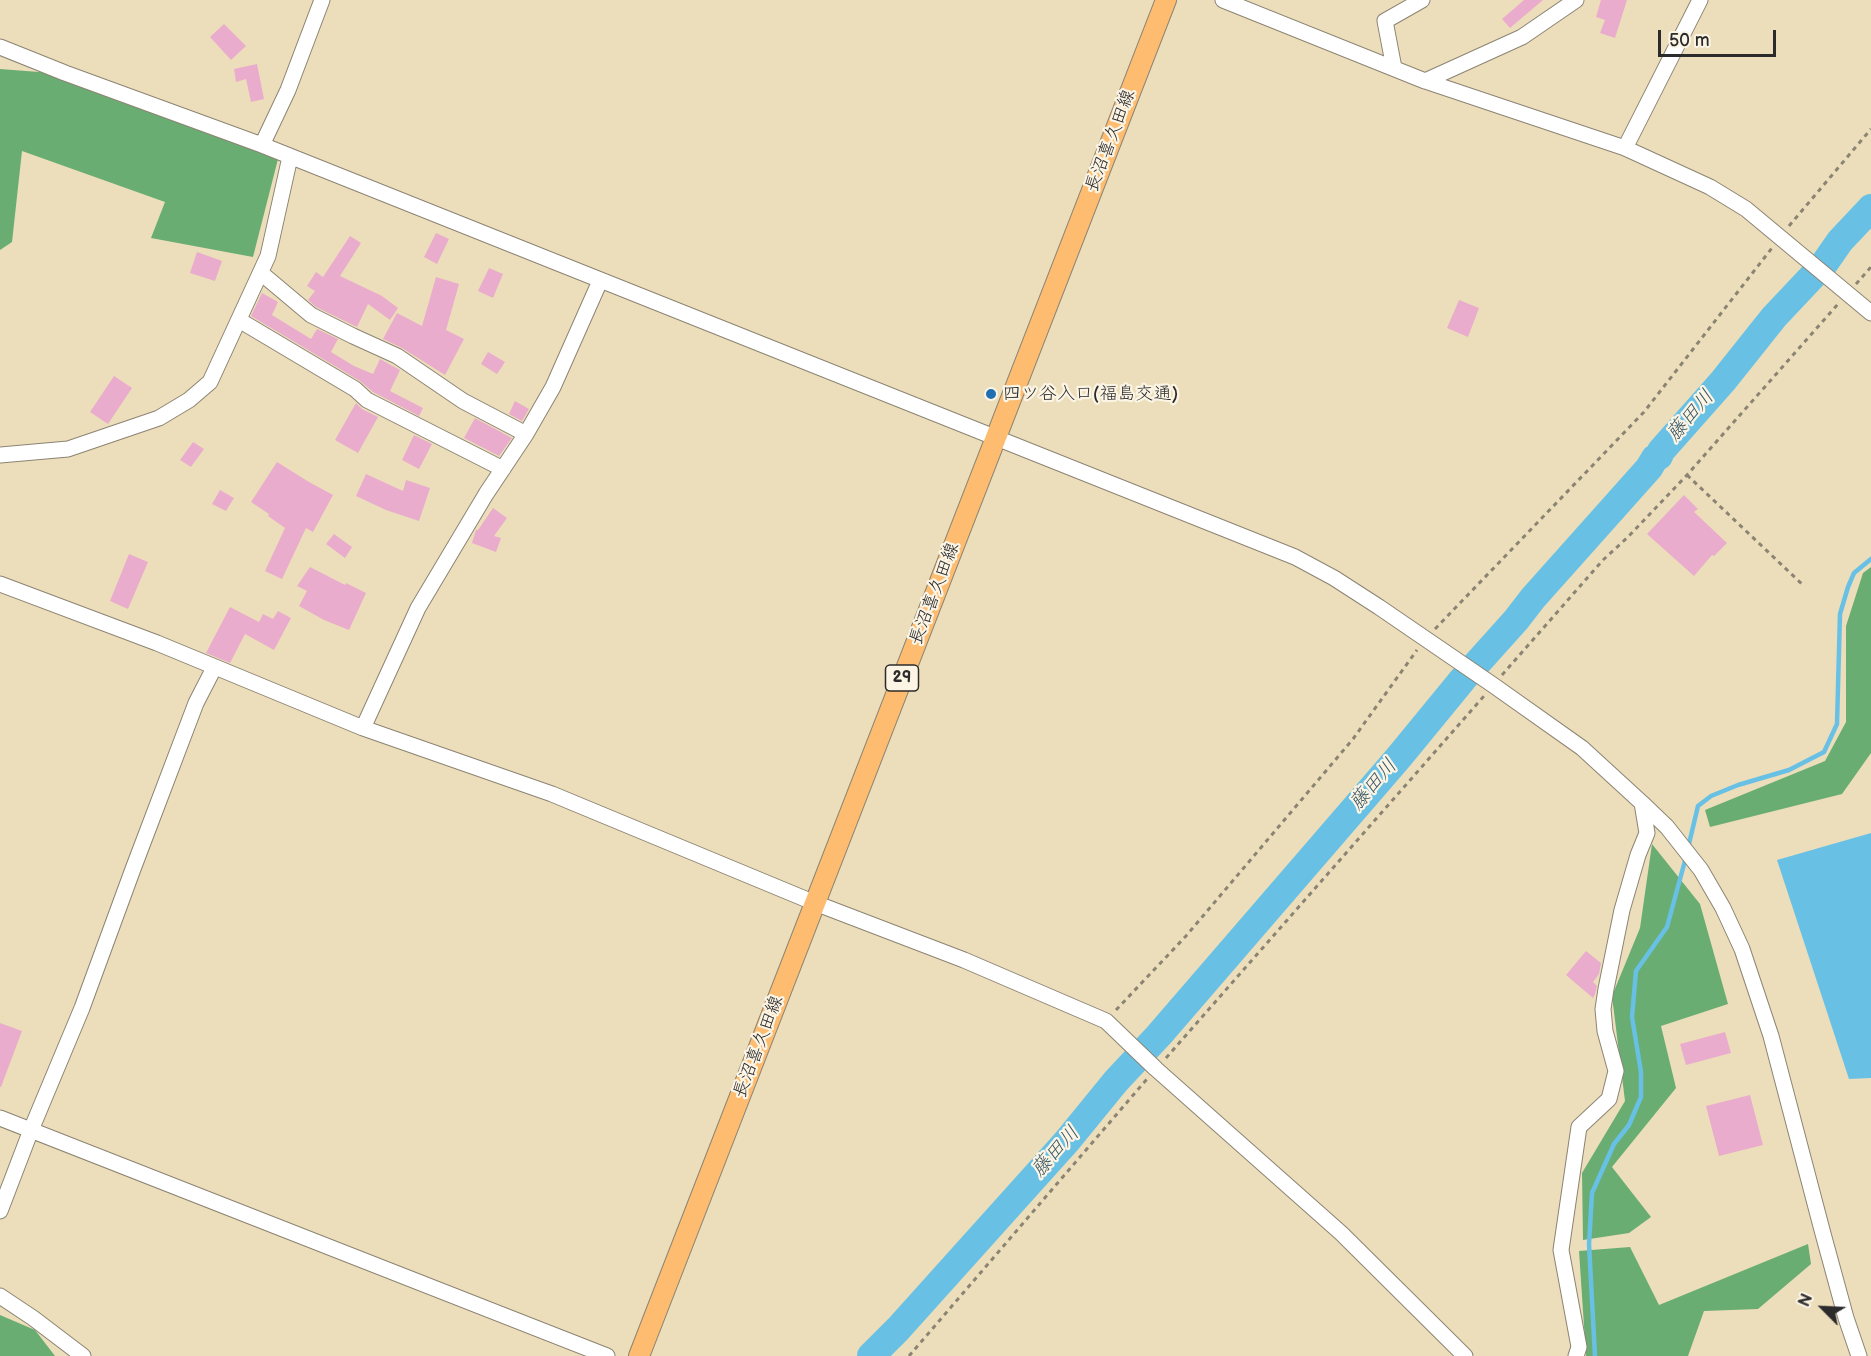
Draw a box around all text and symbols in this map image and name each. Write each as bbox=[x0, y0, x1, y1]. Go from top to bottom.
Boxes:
scale bar bbox=[1661, 18, 1780, 56]
text: 50 m bbox=[1669, 30, 1710, 51]
street label: 長沼喜久田線 bbox=[1082, 87, 1140, 195]
place label: 四ツ谷入口(福島交通) bbox=[1003, 383, 1178, 405]
water label: 藤田川 bbox=[1662, 385, 1720, 447]
marker: 四ツ谷入口(福島交通) bbox=[984, 387, 998, 401]
street label: 長沼喜久田線 bbox=[906, 540, 964, 648]
road number: 29 bbox=[886, 665, 918, 691]
water label: 藤田川 bbox=[1345, 754, 1403, 816]
street label: 長沼喜久田線 bbox=[730, 993, 788, 1101]
water label: 藤田川 bbox=[1027, 1122, 1085, 1182]
north arrow bbox=[1793, 1278, 1853, 1338]
text: N bbox=[1795, 1291, 1817, 1310]

